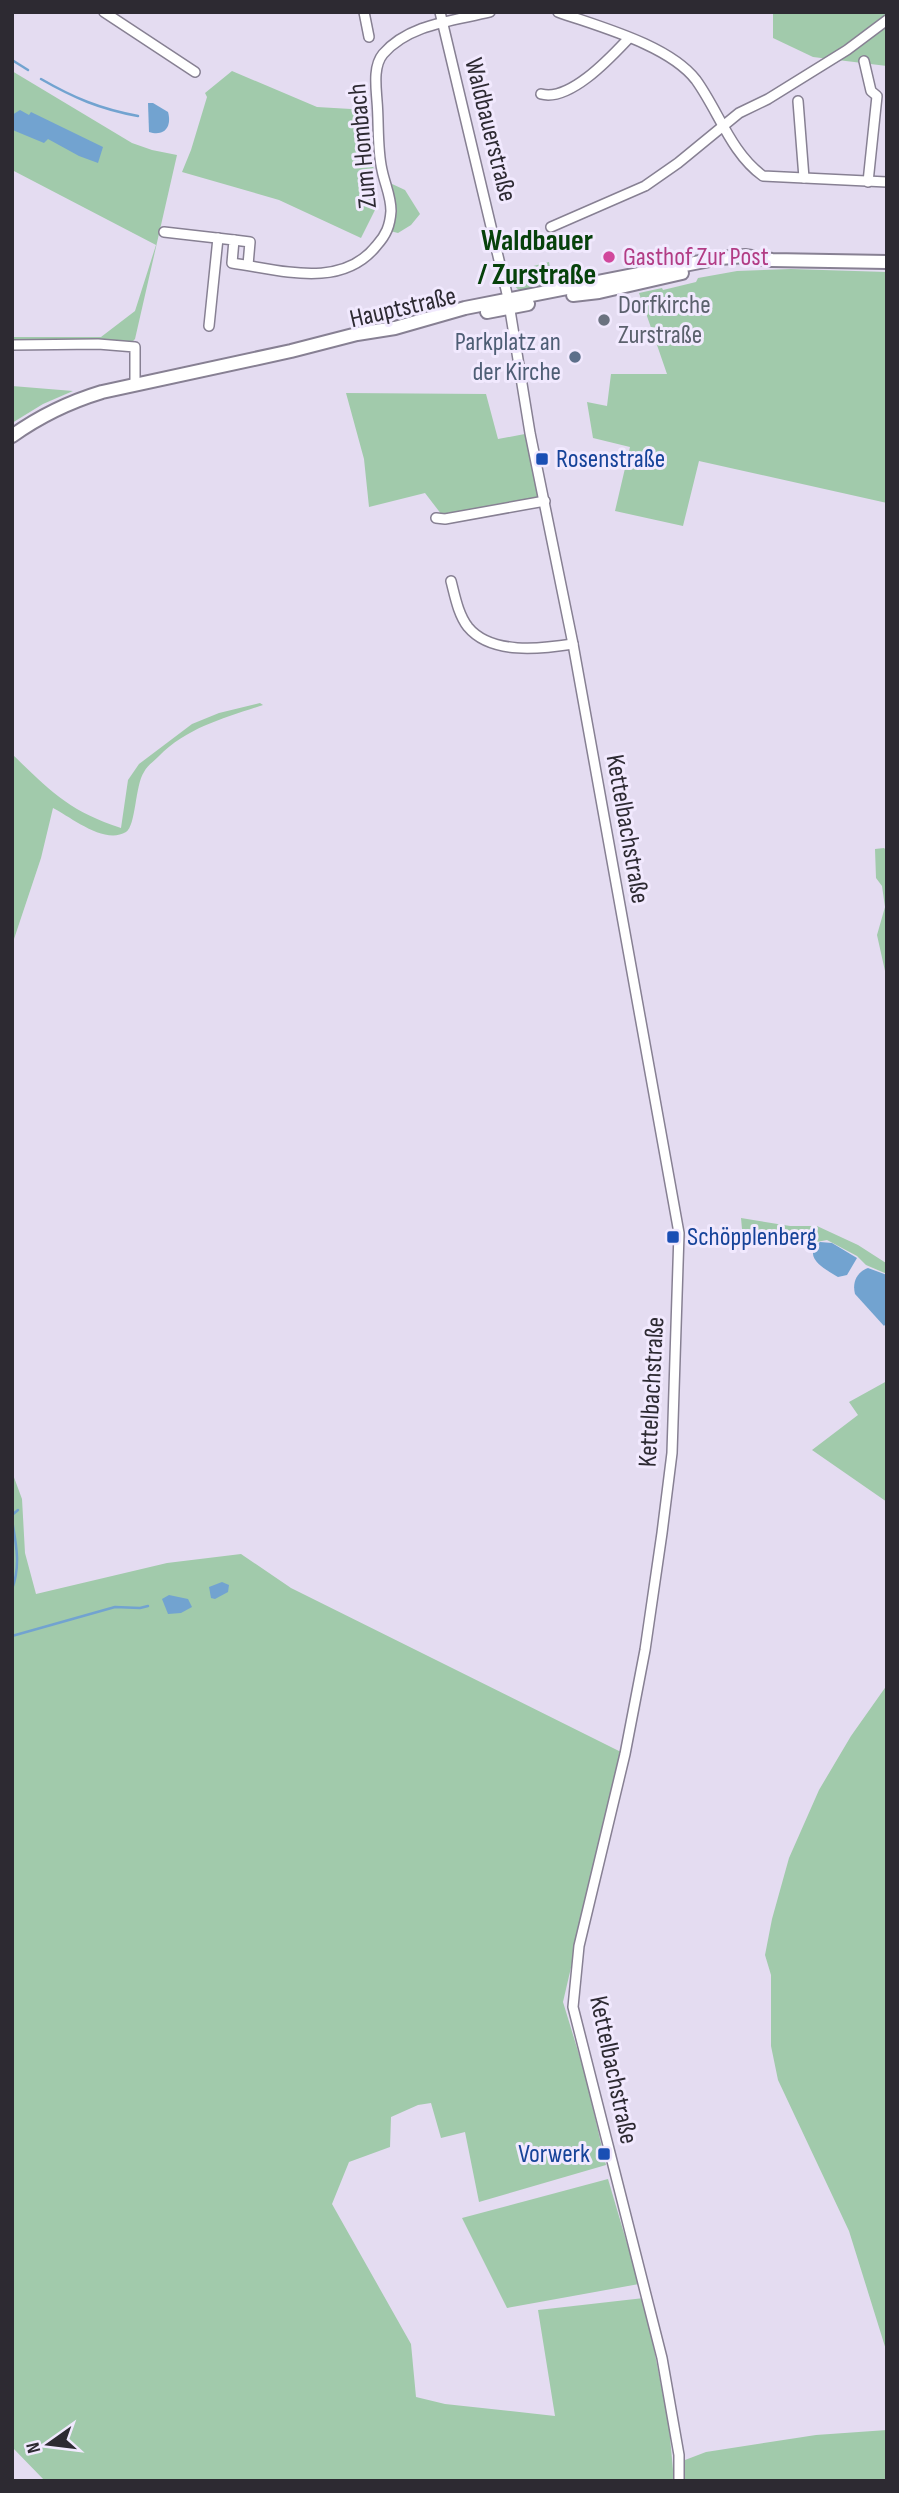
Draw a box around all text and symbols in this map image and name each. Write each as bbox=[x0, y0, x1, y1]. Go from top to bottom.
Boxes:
street label: Waldbauerstraße bbox=[457, 55, 523, 205]
street label: Zum Hombach bbox=[342, 82, 384, 210]
district label: Waldbauer / Zurstraße bbox=[478, 223, 596, 293]
place label: Gasthof Zur Post bbox=[623, 242, 769, 273]
marker: Gasthof Zur Post bbox=[601, 249, 617, 265]
street label: Hauptstraße bbox=[347, 281, 459, 335]
place label: Dorfkirche Zurstraße bbox=[618, 290, 711, 351]
marker: Dorfkirche Zurstraße bbox=[596, 312, 612, 328]
place label: Parkplatz an der Kirche bbox=[455, 327, 561, 388]
marker: Parkplatz an der Kirche bbox=[567, 349, 583, 365]
place label: Rosenstraße bbox=[556, 444, 665, 475]
marker: Rosenstraße bbox=[534, 451, 550, 467]
street label: Kettelbachstraße bbox=[599, 752, 655, 906]
place label: Schöpplenberg bbox=[687, 1222, 817, 1253]
marker: Schöpplenberg bbox=[665, 1229, 681, 1245]
street label: Kettelbachstraße bbox=[633, 1316, 671, 1468]
street label: Kettelbachstraße bbox=[582, 1993, 644, 2147]
place label: Vorwerk bbox=[518, 2139, 590, 2170]
marker: Vorwerk bbox=[596, 2146, 612, 2162]
north arrow bbox=[14, 2409, 84, 2479]
text: N bbox=[22, 2440, 46, 2455]

